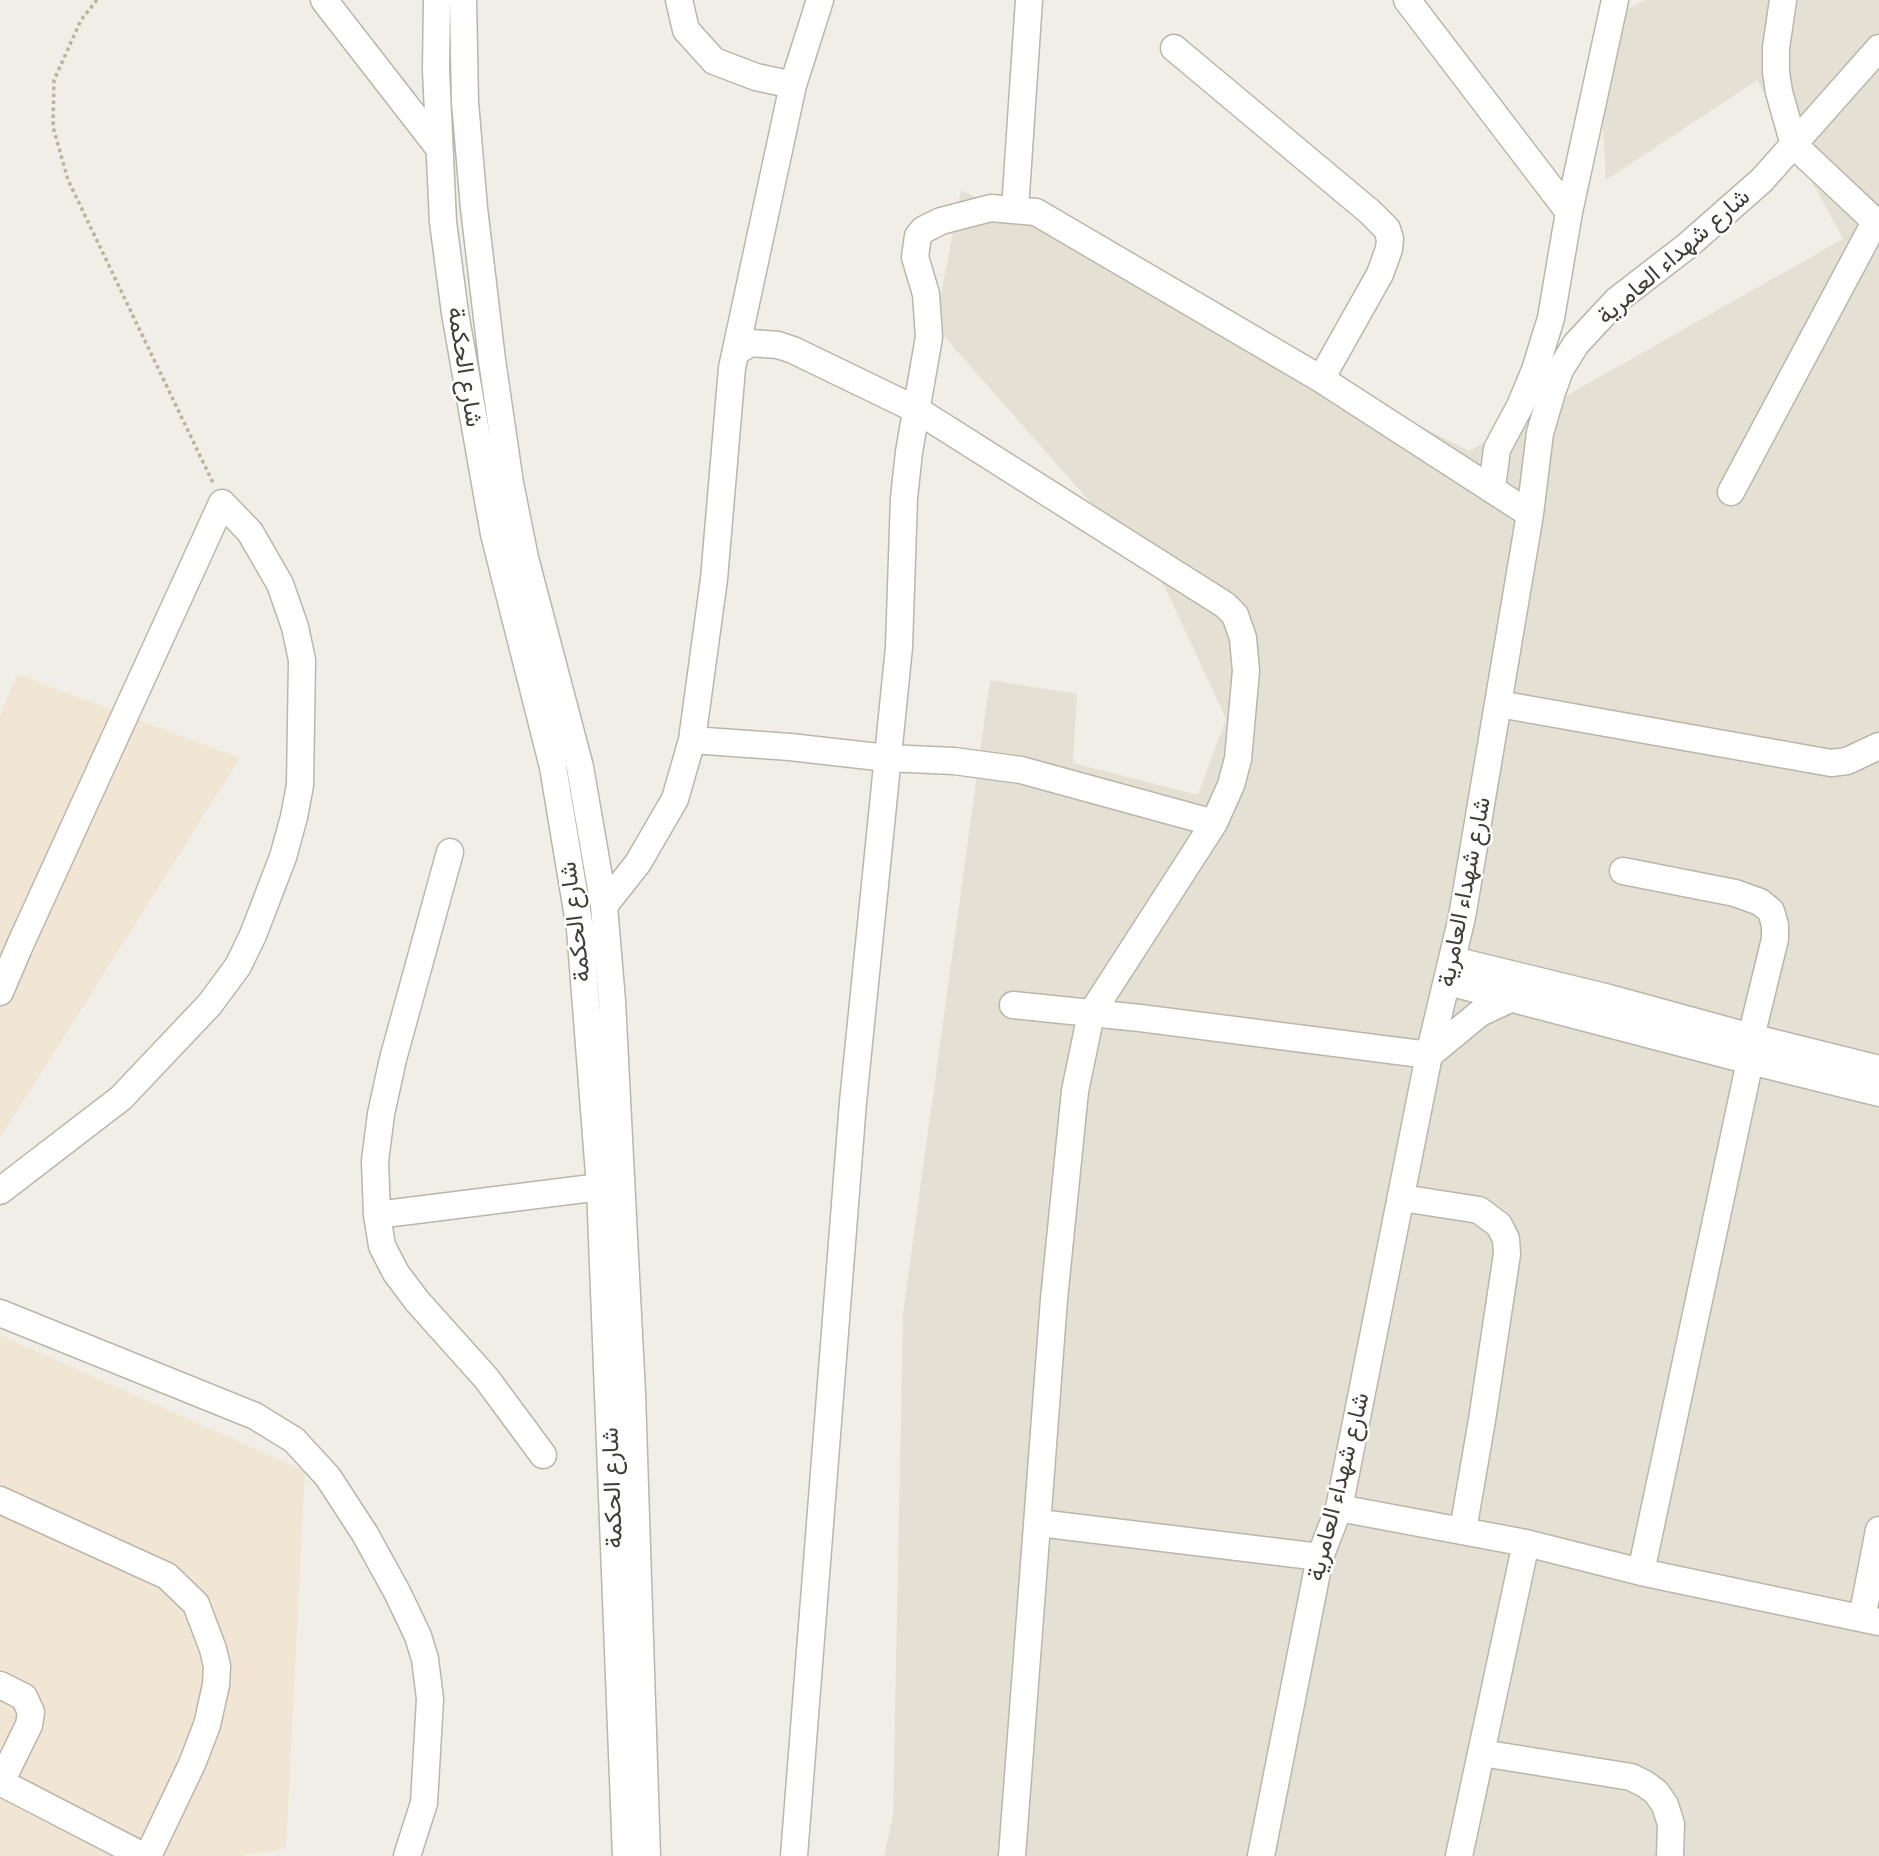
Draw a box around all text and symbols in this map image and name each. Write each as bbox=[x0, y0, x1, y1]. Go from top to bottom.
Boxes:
street label: شارع شهداء العامرية bbox=[1592, 183, 1756, 331]
street label: شارع الحكمة bbox=[440, 305, 488, 429]
street label: شارع شهداء العامرية bbox=[1432, 795, 1498, 989]
street label: شارع الحكمة bbox=[554, 860, 598, 984]
street label: شارع شهداء العامرية bbox=[1302, 1390, 1376, 1584]
street label: شارع الحكمة bbox=[596, 1427, 630, 1549]

